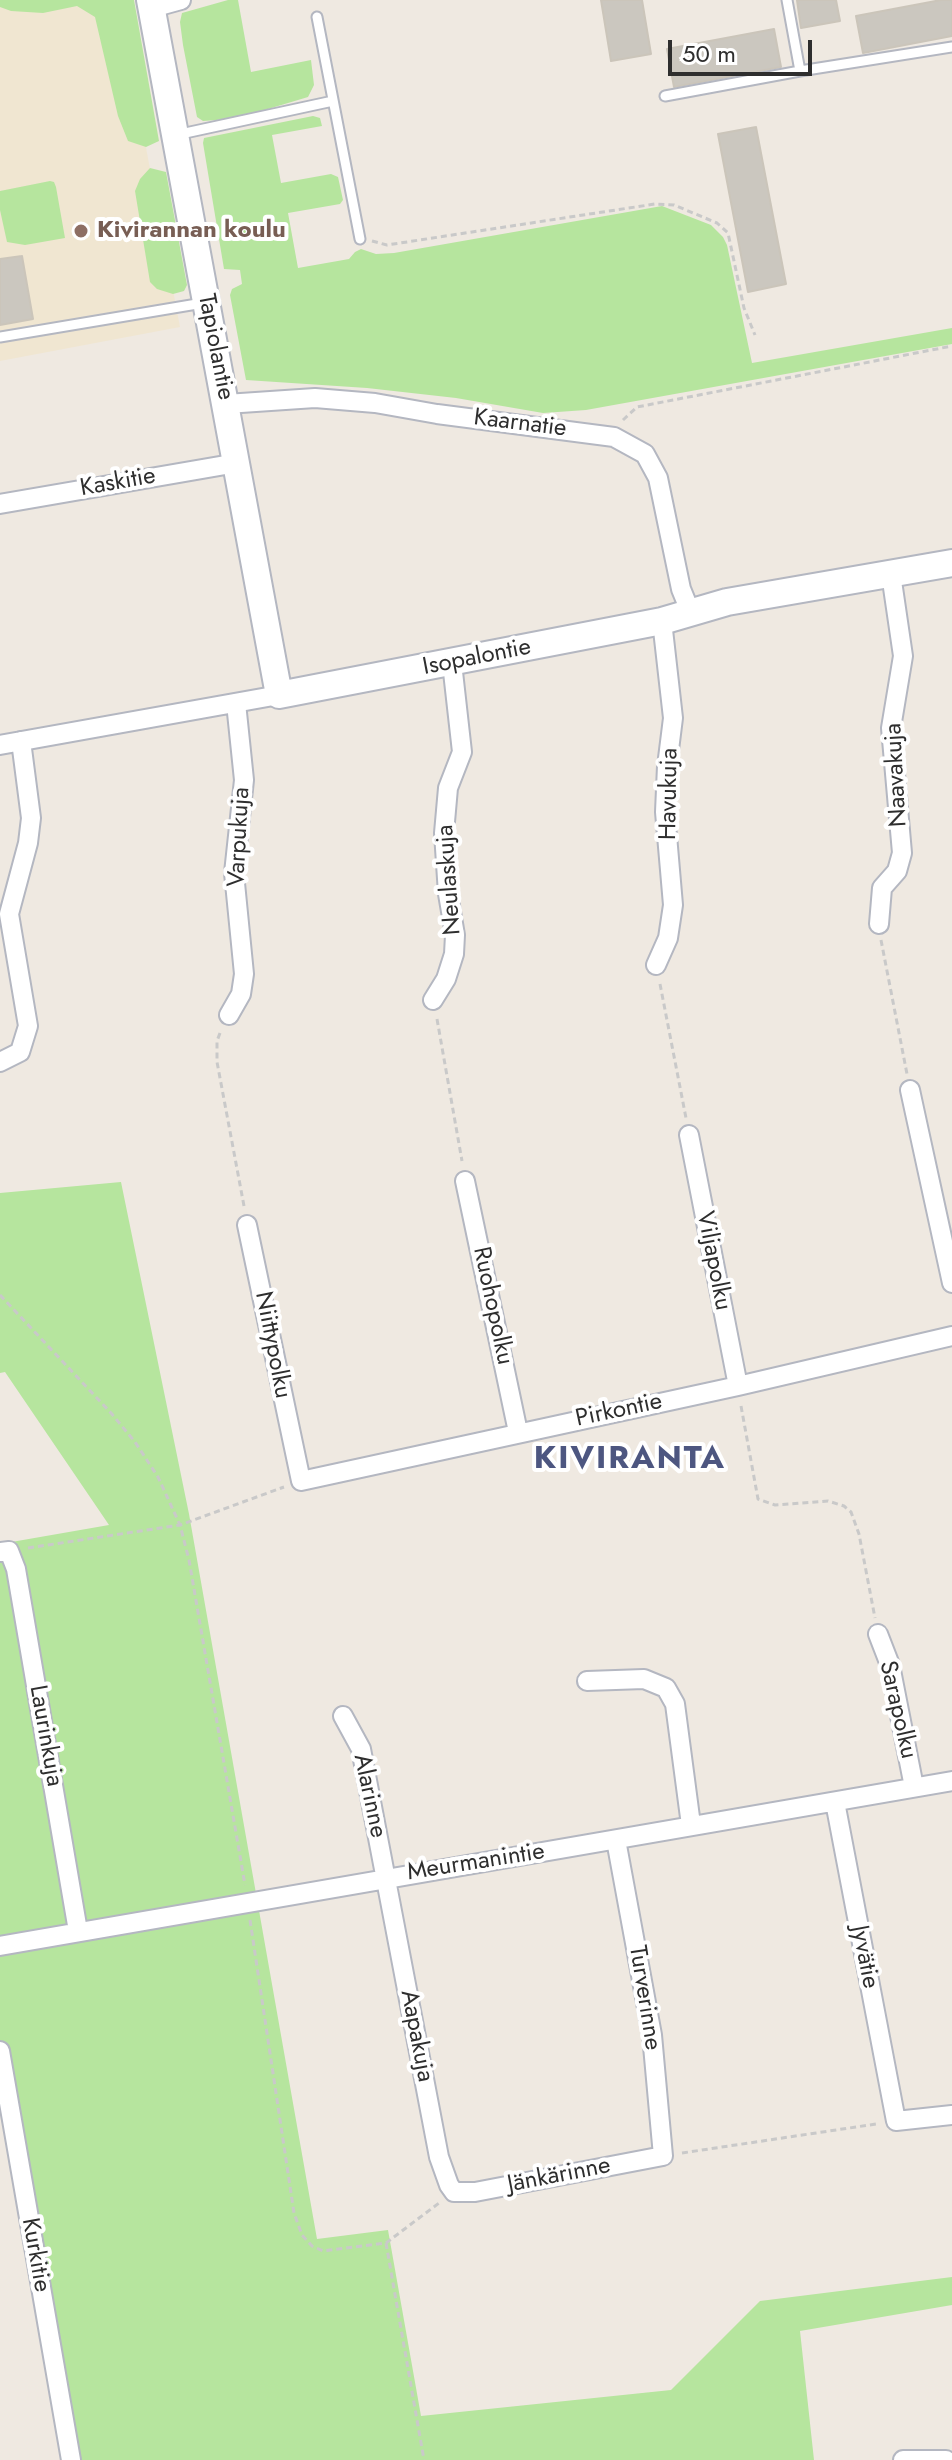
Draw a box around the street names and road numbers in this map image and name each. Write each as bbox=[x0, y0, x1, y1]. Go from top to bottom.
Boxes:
street label: Tapiolantie bbox=[191, 292, 239, 402]
street label: Kaarnatie bbox=[472, 404, 568, 444]
street label: Kaskitie bbox=[78, 462, 158, 504]
street label: Isopalontie bbox=[421, 633, 533, 683]
street label: Naavakuja bbox=[880, 722, 914, 828]
street label: Havukuja bbox=[655, 748, 685, 840]
street label: Varpukuja bbox=[223, 786, 257, 888]
street label: Neulaskuja bbox=[432, 824, 468, 936]
street label: Viljapolku bbox=[689, 1209, 737, 1313]
street label: Ruohopolku bbox=[465, 1244, 519, 1368]
street label: Niittypolku bbox=[248, 1289, 296, 1401]
street label: Pirkontie bbox=[573, 1388, 665, 1434]
street label: Sarapolku bbox=[872, 1658, 922, 1762]
street label: Laurinkuja bbox=[22, 1683, 68, 1789]
street label: Alarinne bbox=[346, 1751, 392, 1841]
street label: Meurmanintie bbox=[405, 1838, 547, 1888]
street label: Jyvätie bbox=[844, 1923, 884, 1991]
street label: Turverinne bbox=[622, 1944, 666, 2052]
street label: Aapakuja bbox=[393, 1988, 439, 2084]
street label: Jänkärinne bbox=[505, 2152, 613, 2200]
street label: Kurkitie bbox=[14, 2216, 56, 2294]

